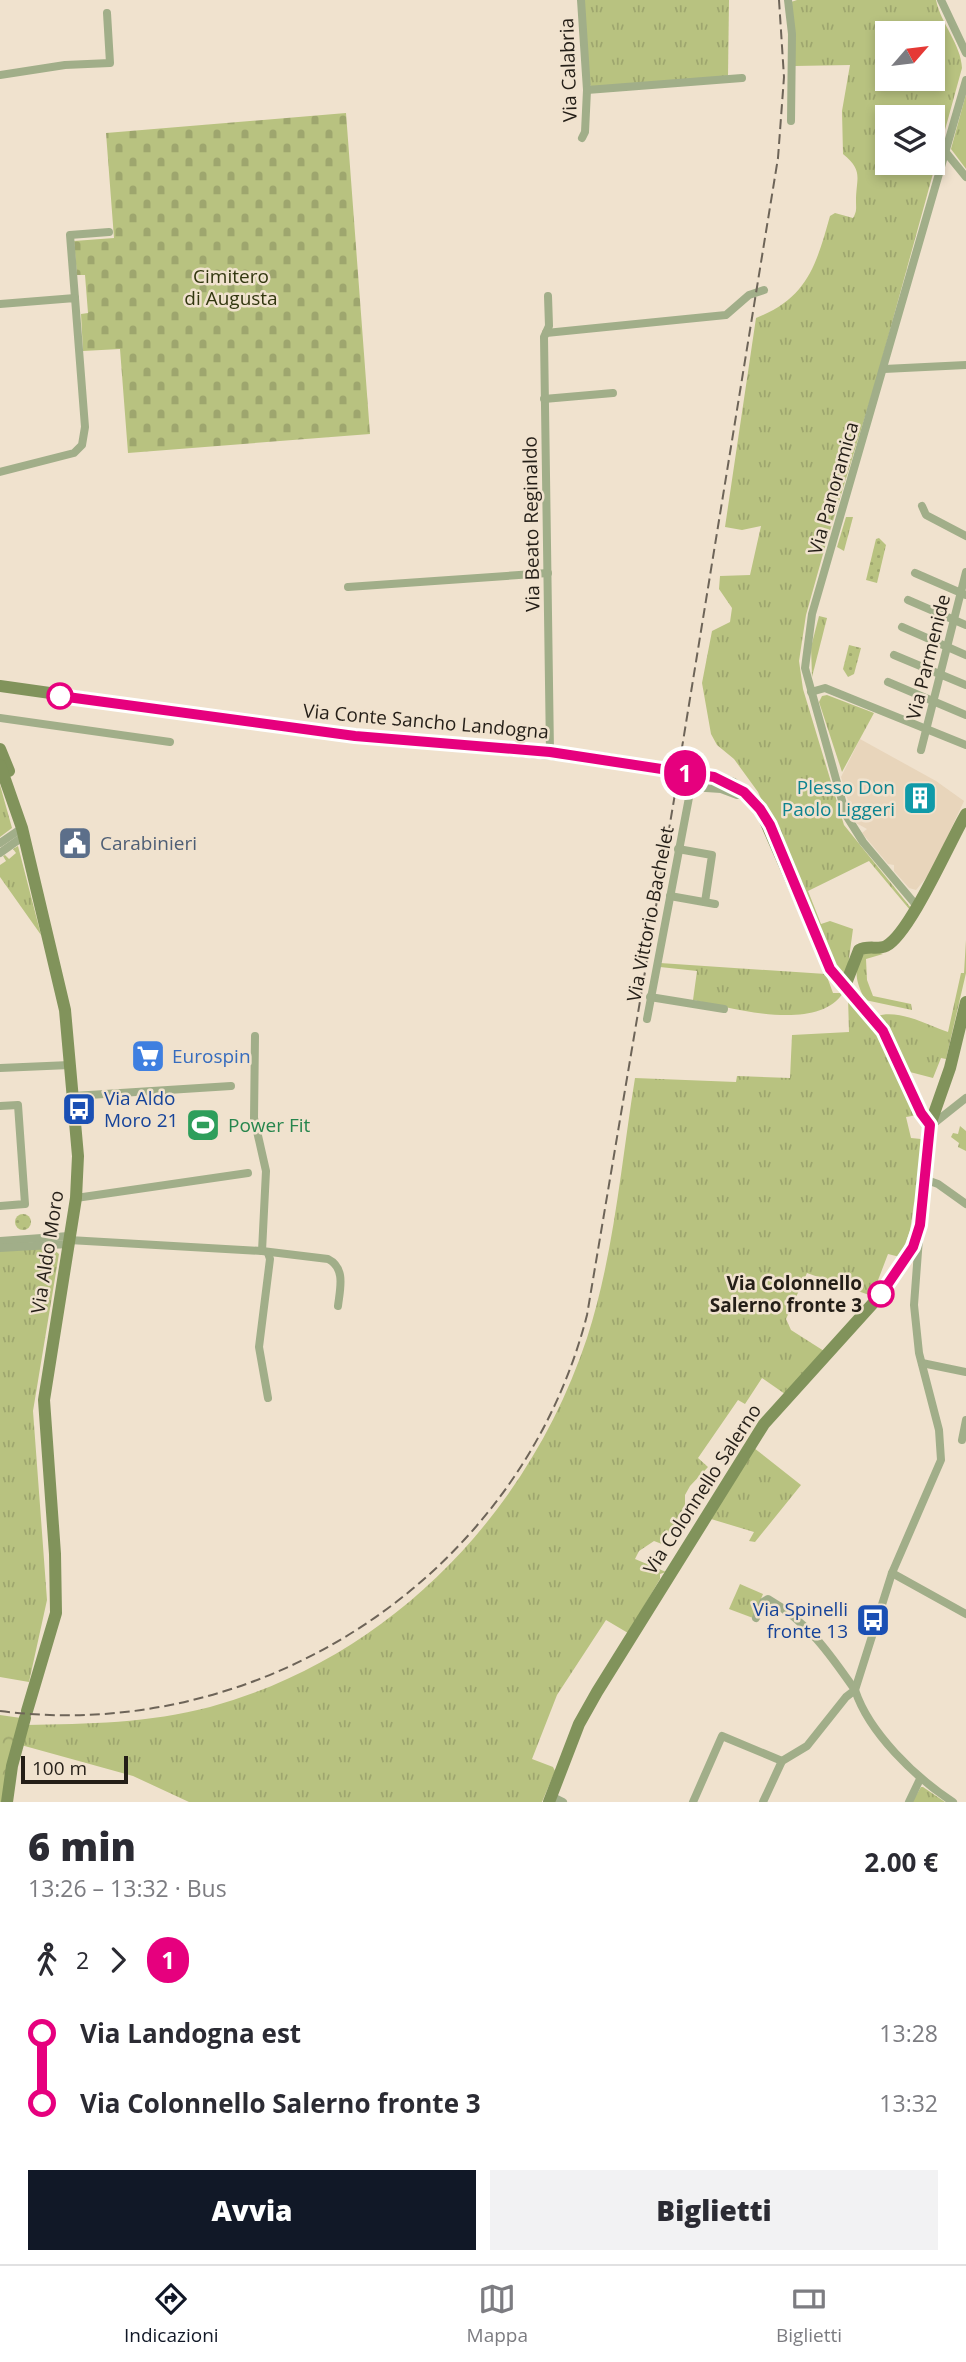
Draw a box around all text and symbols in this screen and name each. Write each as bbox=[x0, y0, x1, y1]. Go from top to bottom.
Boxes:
street label: Via Calabria bbox=[553, 17, 583, 123]
north arrow bbox=[875, 21, 945, 91]
map controls bbox=[875, 21, 945, 175]
button: layers bbox=[875, 105, 945, 175]
park label: Cimitero di Augusta bbox=[184, 263, 278, 311]
street label: Via Panoramica bbox=[802, 419, 864, 557]
street label: Via Beato Reginaldo bbox=[516, 436, 546, 612]
street label: Via Parmenide bbox=[900, 592, 956, 722]
unlabelled marker bbox=[47, 683, 73, 709]
street label: Via Conte Sancho Landogna bbox=[302, 697, 550, 745]
line badge: 1 bbox=[662, 750, 708, 796]
text: 1 bbox=[678, 756, 692, 789]
place label: Plesso Don Paolo Liggeri bbox=[782, 774, 895, 822]
building icon: Plesso Don Paolo Liggeri bbox=[901, 779, 939, 817]
public building icon: Carabinieri bbox=[56, 824, 94, 862]
street label: Via Vittorio Bachelet bbox=[620, 824, 680, 1004]
place label: Carabinieri bbox=[100, 830, 197, 856]
supermarket icon: Eurospin bbox=[129, 1037, 167, 1075]
place label: Eurospin bbox=[172, 1043, 251, 1069]
place label: Via Aldo Moro 21 bbox=[104, 1085, 178, 1133]
bus stop icon: Via Aldo Moro 21 bbox=[60, 1090, 98, 1128]
sports icon: Power Fit bbox=[184, 1106, 222, 1144]
place label: Power Fit bbox=[228, 1112, 311, 1138]
street label: Via Aldo Moro bbox=[24, 1189, 70, 1315]
place label: Via Colonnello Salerno fronte 3 bbox=[710, 1270, 862, 1318]
marker: Via Colonnello Salerno fronte 3 bbox=[868, 1281, 894, 1307]
street label: Via Colonnello Salerno bbox=[637, 1399, 767, 1579]
place label: Via Spinelli fronte 13 bbox=[753, 1596, 848, 1644]
bus stop icon: Via Spinelli fronte 13 bbox=[854, 1601, 892, 1639]
scale bar bbox=[21, 1753, 128, 1785]
text: 100 m bbox=[32, 1755, 87, 1781]
text: 6 min bbox=[28, 1820, 136, 1872]
text: 2.00 € bbox=[864, 1844, 938, 1880]
text: 13:26 – 13:32 · Bus bbox=[28, 1872, 227, 1904]
icon: walk bbox=[28, 1941, 66, 1979]
icon: forward bbox=[99, 1941, 137, 1979]
text: 1 bbox=[161, 1943, 175, 1976]
text: 2 bbox=[76, 1944, 89, 1976]
text: Via Landogna est bbox=[80, 2015, 301, 2051]
text: 13:28 bbox=[879, 2017, 938, 2049]
text: Via Colonnello Salerno fronte 3 bbox=[80, 2085, 481, 2121]
text: 13:32 bbox=[879, 2087, 938, 2119]
button: Avvia bbox=[28, 2170, 476, 2250]
button: Biglietti bbox=[490, 2170, 938, 2250]
tab: Indicazioni bbox=[124, 2280, 219, 2348]
tab: Mappa bbox=[467, 2280, 528, 2348]
tab: Biglietti bbox=[776, 2280, 842, 2348]

